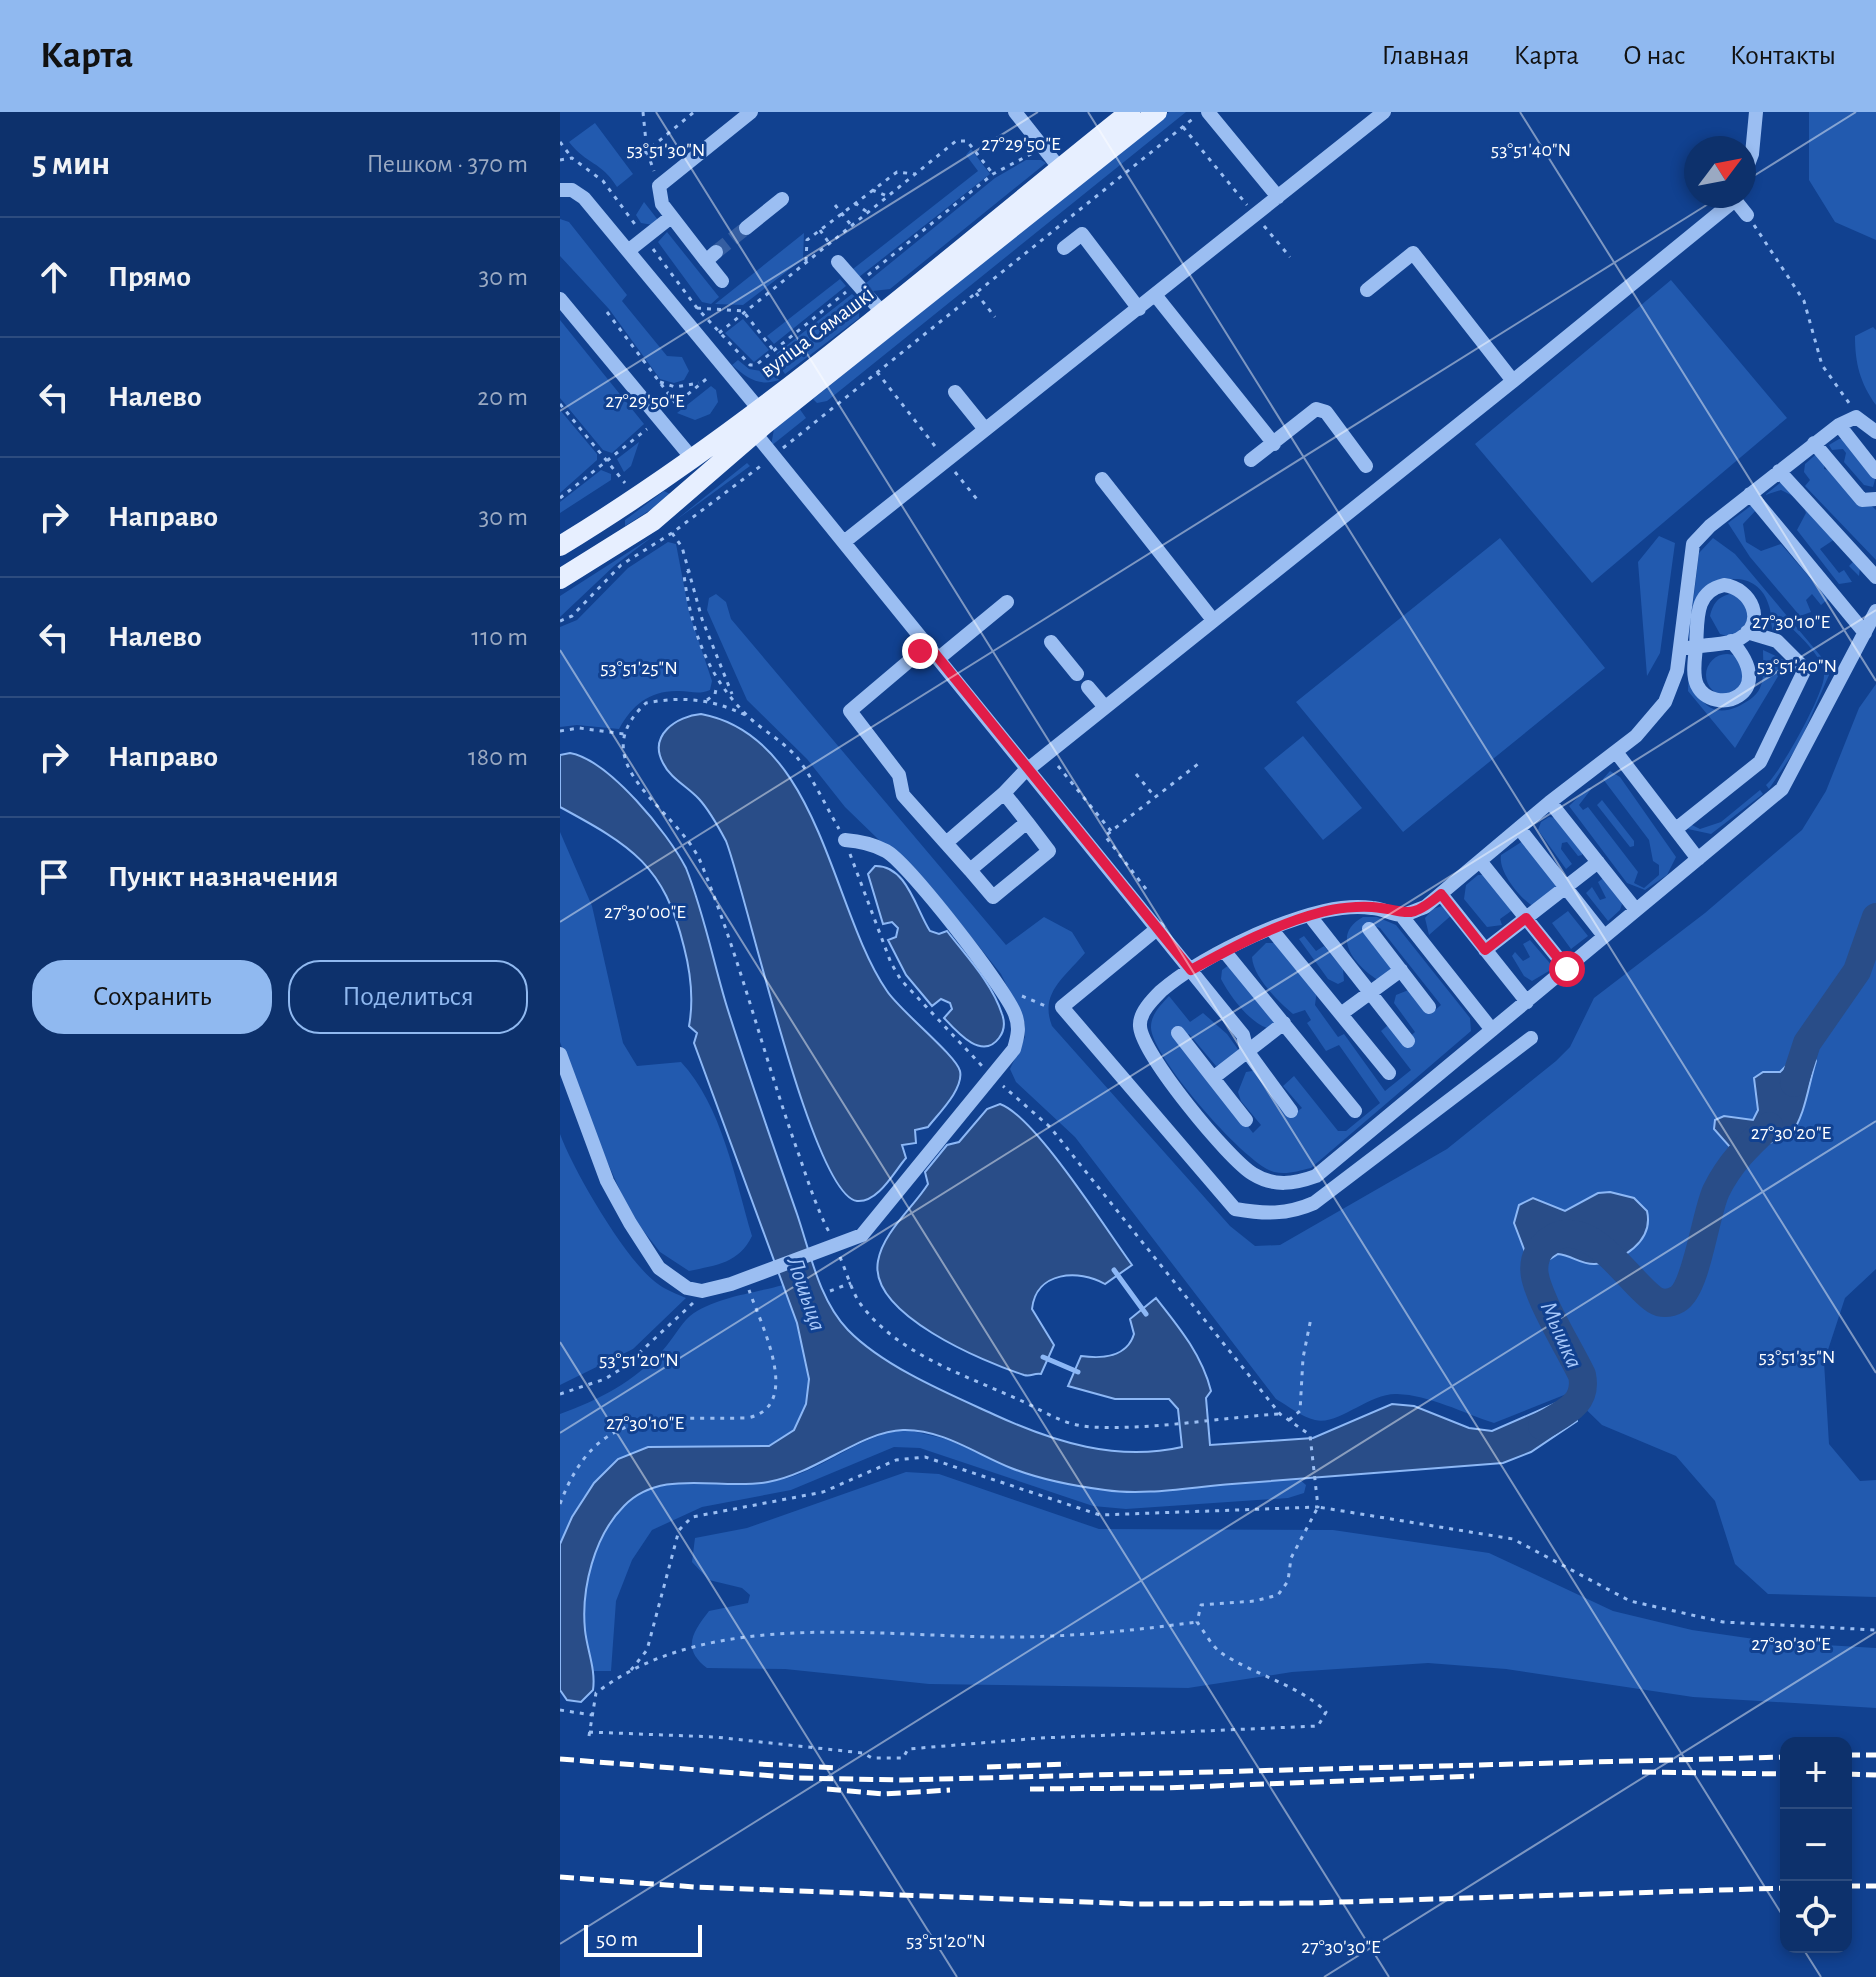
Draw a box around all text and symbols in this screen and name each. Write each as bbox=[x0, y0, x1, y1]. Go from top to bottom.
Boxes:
text: Карта bbox=[40, 37, 133, 75]
text: Главная bbox=[1381, 42, 1469, 70]
text: Карта bbox=[1513, 42, 1579, 70]
text: О нас bbox=[1623, 42, 1686, 70]
text: Контакты bbox=[1730, 42, 1836, 70]
text: 27°29'50"E bbox=[981, 134, 1061, 154]
north arrow bbox=[1684, 136, 1756, 208]
text: 53°51'30"N bbox=[626, 140, 706, 160]
text: 53°51'40"N bbox=[1491, 140, 1571, 160]
text: 5 мин bbox=[32, 147, 110, 181]
text: Пешком · 370 m bbox=[366, 151, 528, 177]
icon: ahead bbox=[32, 255, 76, 299]
text: Прямо bbox=[108, 262, 191, 292]
text: 30 m bbox=[478, 264, 528, 290]
street label: вуліца Сямашкі bbox=[756, 282, 878, 382]
icon: left bbox=[32, 375, 76, 419]
text: Налево bbox=[108, 382, 202, 412]
text: 20 m bbox=[477, 384, 528, 410]
text: 27°29'50"E bbox=[605, 391, 685, 411]
icon: right bbox=[32, 495, 76, 539]
text: Направо bbox=[108, 502, 218, 532]
text: 30 m bbox=[478, 504, 528, 530]
text: 27°30'10"E bbox=[1752, 612, 1830, 632]
icon: left bbox=[32, 615, 76, 659]
text: Налево bbox=[108, 622, 202, 652]
text: 110 m bbox=[471, 624, 528, 650]
route end bbox=[902, 633, 938, 669]
text: 53°51'40"N bbox=[1757, 656, 1837, 676]
text: 53°51'25"N bbox=[600, 658, 678, 678]
icon: right bbox=[32, 735, 76, 779]
text: Направо bbox=[108, 742, 218, 772]
text: 180 m bbox=[468, 744, 528, 770]
icon: arrive bbox=[32, 855, 76, 899]
text: Пункт назначения bbox=[108, 862, 339, 892]
text: 27°30'00"E bbox=[604, 902, 686, 922]
route start bbox=[1549, 951, 1585, 987]
button: Сохранить bbox=[32, 960, 272, 1034]
button: Поделиться bbox=[288, 960, 528, 1034]
text: 27°30'20"E bbox=[1751, 1123, 1832, 1143]
water label: Лошыца bbox=[782, 1253, 830, 1334]
water label: Мышка bbox=[1536, 1298, 1586, 1372]
text: 53°51'35"N bbox=[1759, 1347, 1835, 1367]
text: 53°51'20"N bbox=[599, 1350, 679, 1370]
text: 27°30'10"E bbox=[606, 1413, 684, 1433]
text: 27°30'30"E bbox=[1751, 1634, 1831, 1654]
map controls bbox=[1780, 1737, 1852, 1953]
button: + bbox=[1780, 1737, 1852, 1809]
button: − bbox=[1780, 1809, 1852, 1881]
button: locate bbox=[1780, 1881, 1852, 1953]
scale bar bbox=[584, 1921, 702, 1957]
text: 50 m bbox=[596, 1928, 638, 1950]
text: 53°51'20"N bbox=[906, 1931, 986, 1951]
text: 27°30'30"E bbox=[1301, 1937, 1381, 1957]

